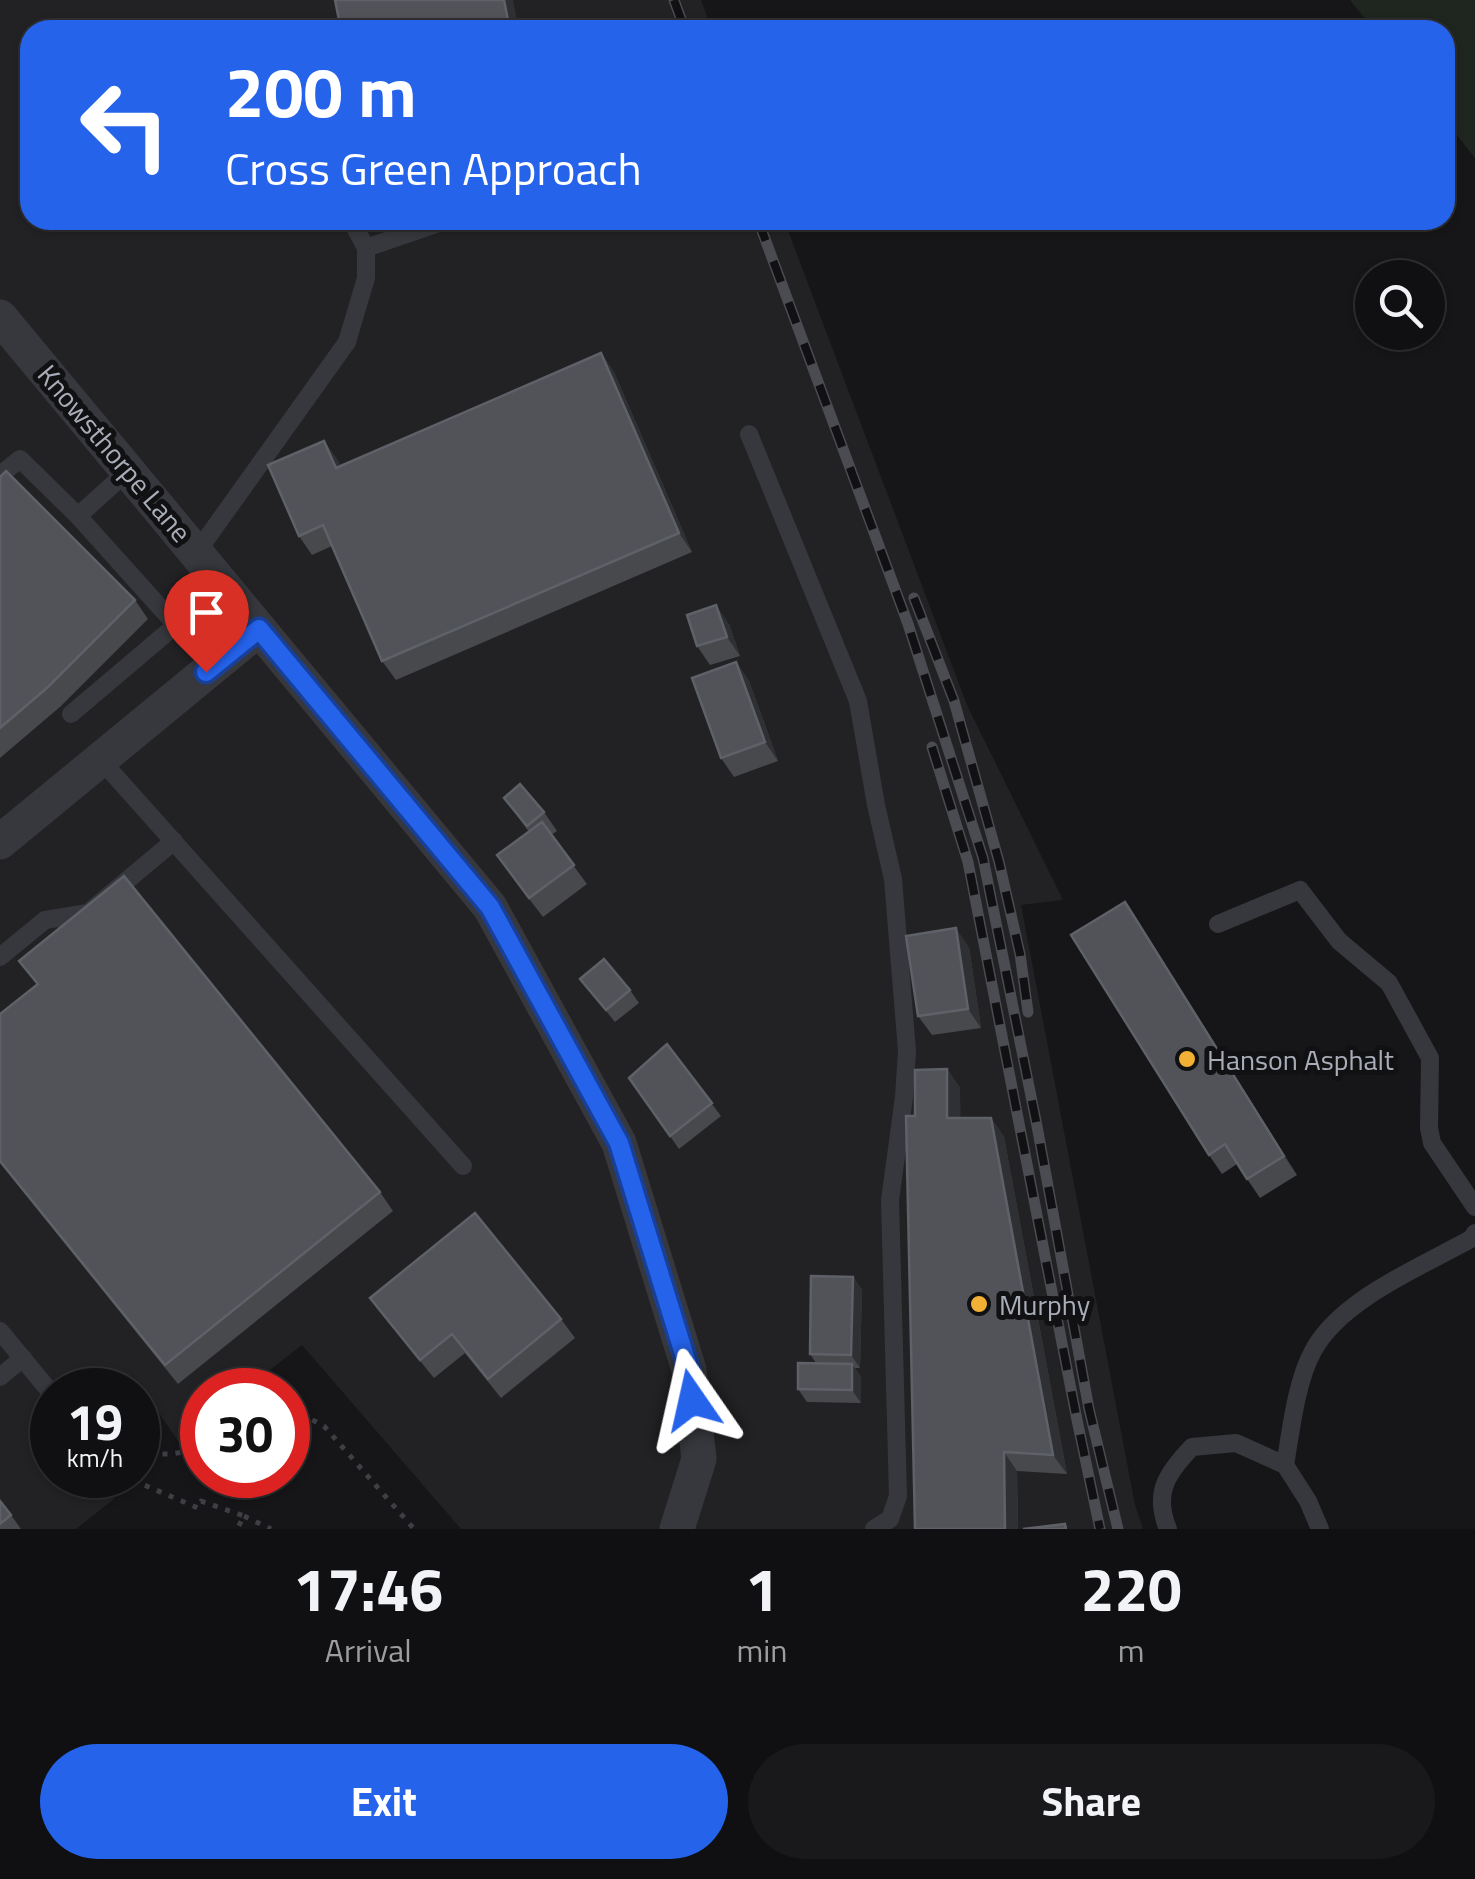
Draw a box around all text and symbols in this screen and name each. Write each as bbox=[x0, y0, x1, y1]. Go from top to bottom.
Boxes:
text: 200 m bbox=[225, 38, 417, 144]
icon: left bbox=[60, 60, 190, 190]
text: Cross Green Approach bbox=[225, 134, 642, 202]
map controls bbox=[1355, 260, 1445, 350]
button: search bbox=[1355, 260, 1445, 350]
street label: Knowsthorpe Lane bbox=[28, 355, 202, 551]
pin bbox=[164, 570, 249, 673]
icon: arrive bbox=[179, 585, 234, 640]
place label: Hanson Asphalt bbox=[1207, 1038, 1394, 1081]
marker: Hanson Asphalt bbox=[1176, 1048, 1198, 1070]
place label: Murphy bbox=[999, 1283, 1090, 1326]
marker: Murphy bbox=[968, 1293, 990, 1315]
position arrow bbox=[640, 1348, 744, 1452]
speed limit sign: 30 bbox=[180, 1368, 310, 1498]
text: 19 bbox=[67, 1383, 123, 1459]
text: km/h bbox=[67, 1439, 123, 1477]
text: 17:46 bbox=[293, 1543, 443, 1634]
text: 1 bbox=[745, 1543, 779, 1634]
text: 220 bbox=[1081, 1543, 1182, 1634]
text: Arrival bbox=[325, 1626, 412, 1674]
text: min bbox=[736, 1626, 787, 1674]
text: m bbox=[1118, 1626, 1145, 1674]
button: Exit bbox=[40, 1744, 728, 1859]
button: Share bbox=[748, 1744, 1435, 1859]

